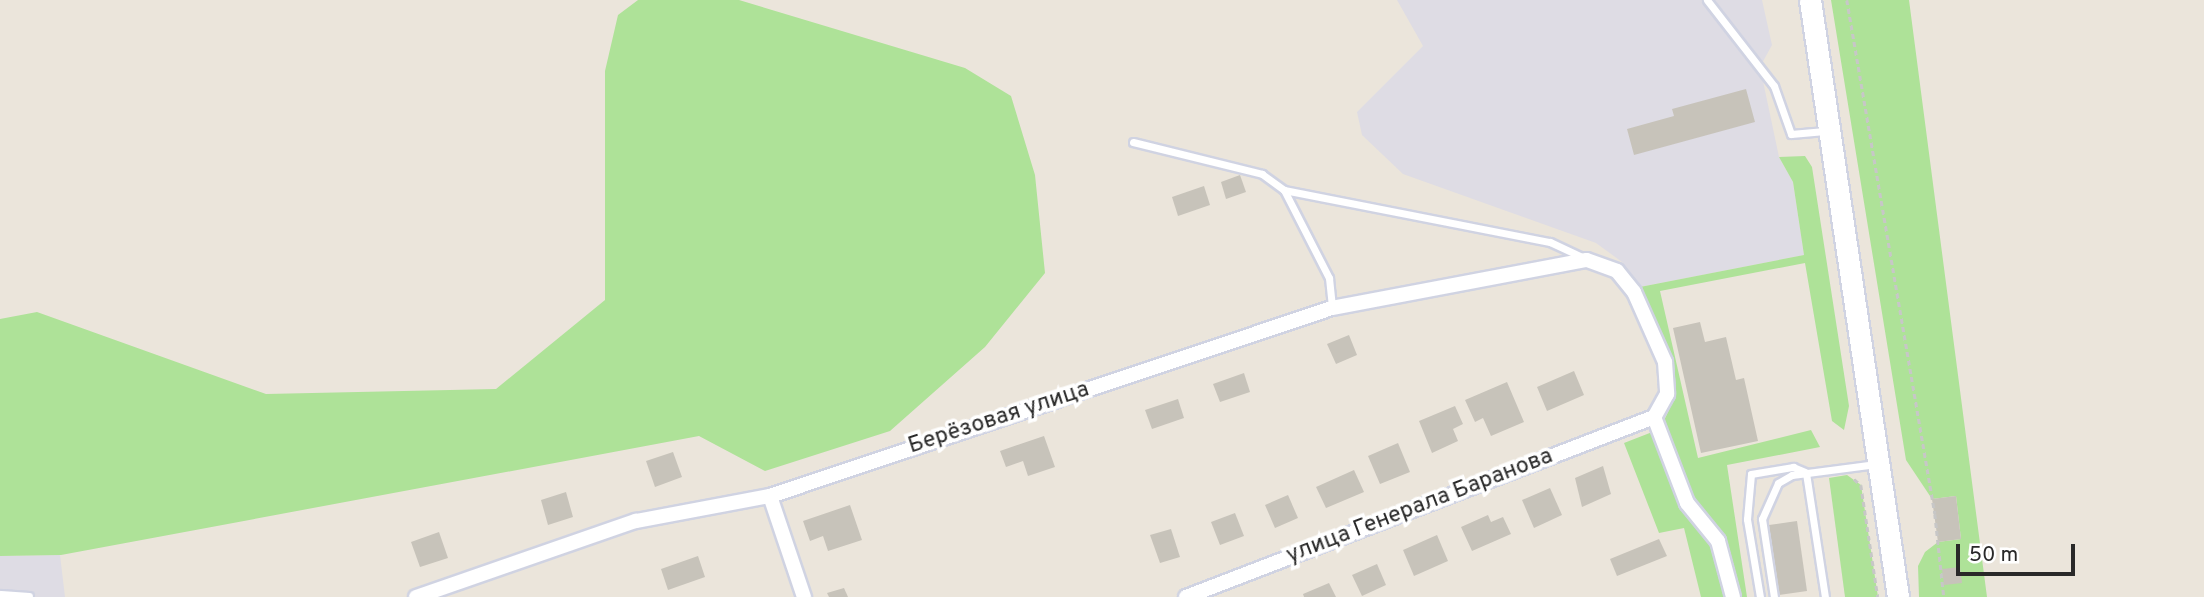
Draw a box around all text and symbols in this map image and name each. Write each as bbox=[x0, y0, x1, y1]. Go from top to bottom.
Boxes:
street label: Берёзовая улица bbox=[905, 377, 1093, 461]
street label: улица Генерала Баранова bbox=[1283, 443, 1557, 571]
scale bar bbox=[1959, 530, 2078, 574]
text: 50 m bbox=[1969, 542, 2018, 569]

